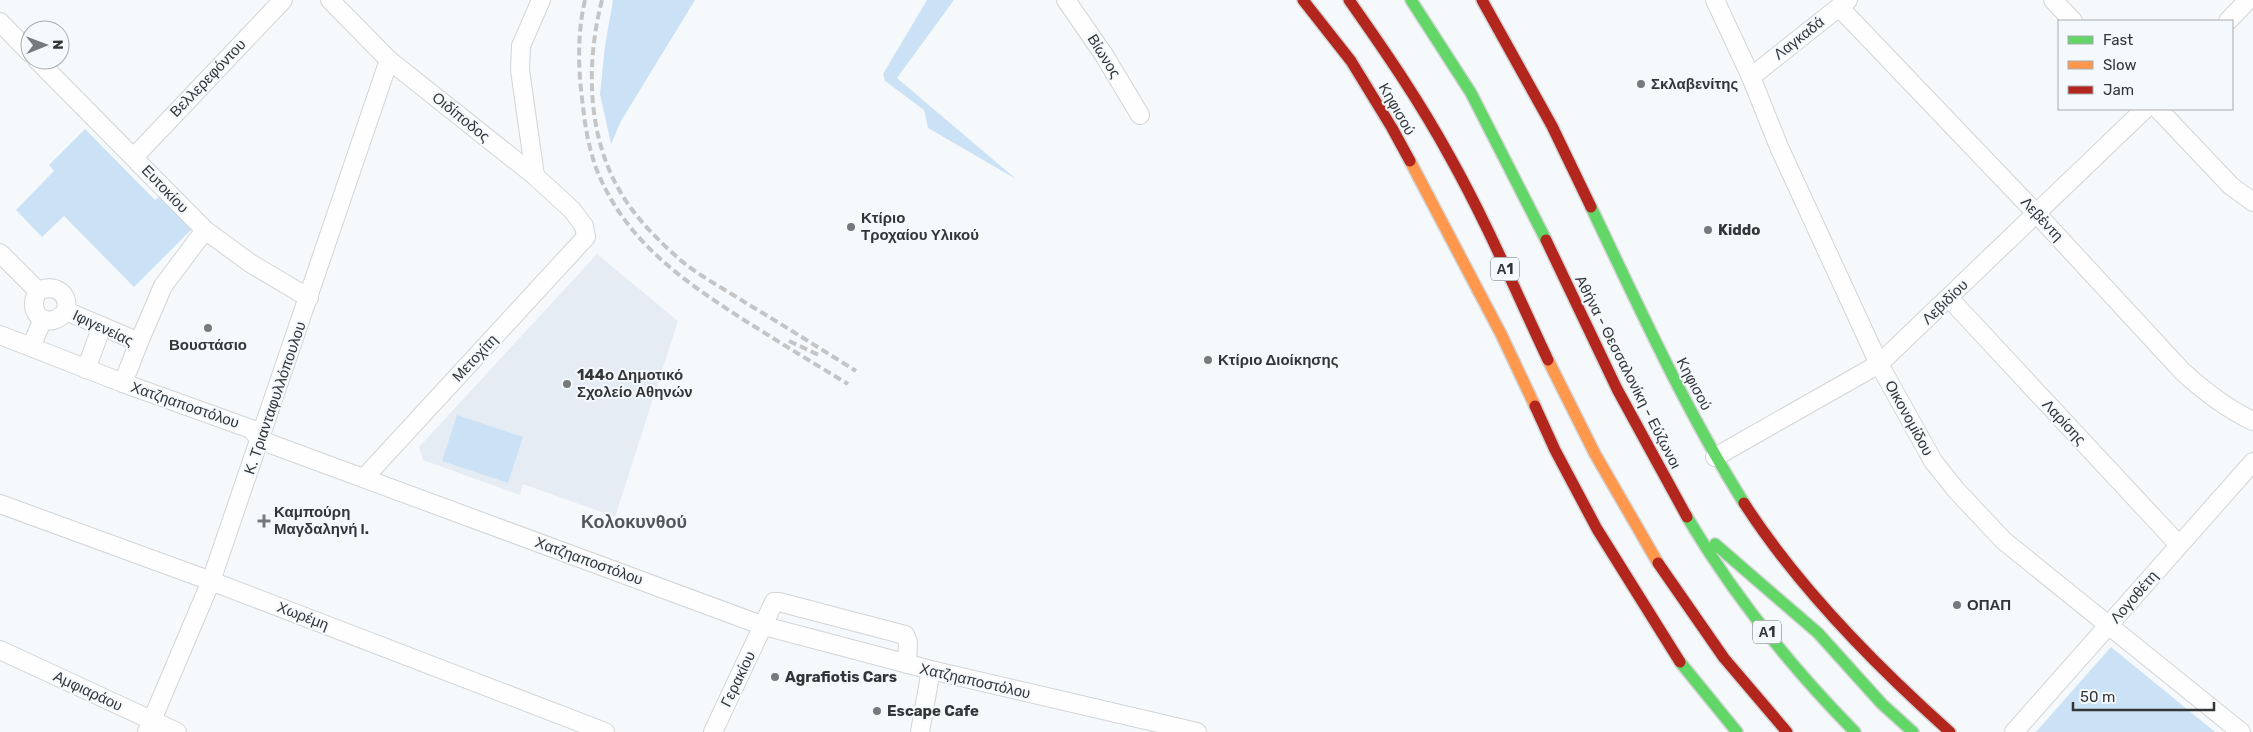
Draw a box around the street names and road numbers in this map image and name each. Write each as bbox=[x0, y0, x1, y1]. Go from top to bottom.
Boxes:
street label: Λαγκαδά bbox=[1770, 12, 1828, 63]
street label: Βίωνος bbox=[1084, 31, 1124, 81]
street label: Βελλερεφόντου bbox=[166, 35, 250, 121]
street label: Κηφισού bbox=[1375, 80, 1419, 138]
street label: Οιδίποδος bbox=[428, 88, 494, 146]
street label: Ευτοκίου bbox=[138, 161, 192, 217]
street label: Λεβέντη bbox=[2017, 193, 2067, 245]
road number: Α1 bbox=[1491, 258, 1519, 280]
street label: Αθήνα - Θεσσαλονίκη - Εύζωνοι bbox=[1571, 272, 1685, 472]
street label: Λεβιδίου bbox=[1918, 276, 1972, 328]
street label: Ιφιγενείας bbox=[70, 306, 136, 350]
street label: Κ. Τριανταφυλλόπουλου bbox=[240, 319, 310, 477]
street label: Μετοχίτη bbox=[449, 331, 501, 385]
street label: Κηφισού bbox=[1673, 355, 1715, 413]
street label: Οικονομίδου bbox=[1881, 377, 1937, 459]
street label: Χατζηαποστόλου bbox=[129, 378, 241, 432]
street label: Λαρίσης bbox=[2039, 396, 2089, 448]
street label: Χατζηαποστόλου bbox=[533, 533, 645, 589]
street label: Λογοθέτη bbox=[2106, 567, 2162, 627]
street label: Χωρέμη bbox=[275, 598, 331, 634]
road number: Α1 bbox=[1753, 620, 1781, 644]
street label: Γερακίου bbox=[717, 648, 759, 710]
street label: Χατζηαποστόλου bbox=[918, 659, 1032, 703]
street label: Αμφιαράου bbox=[51, 667, 125, 715]

